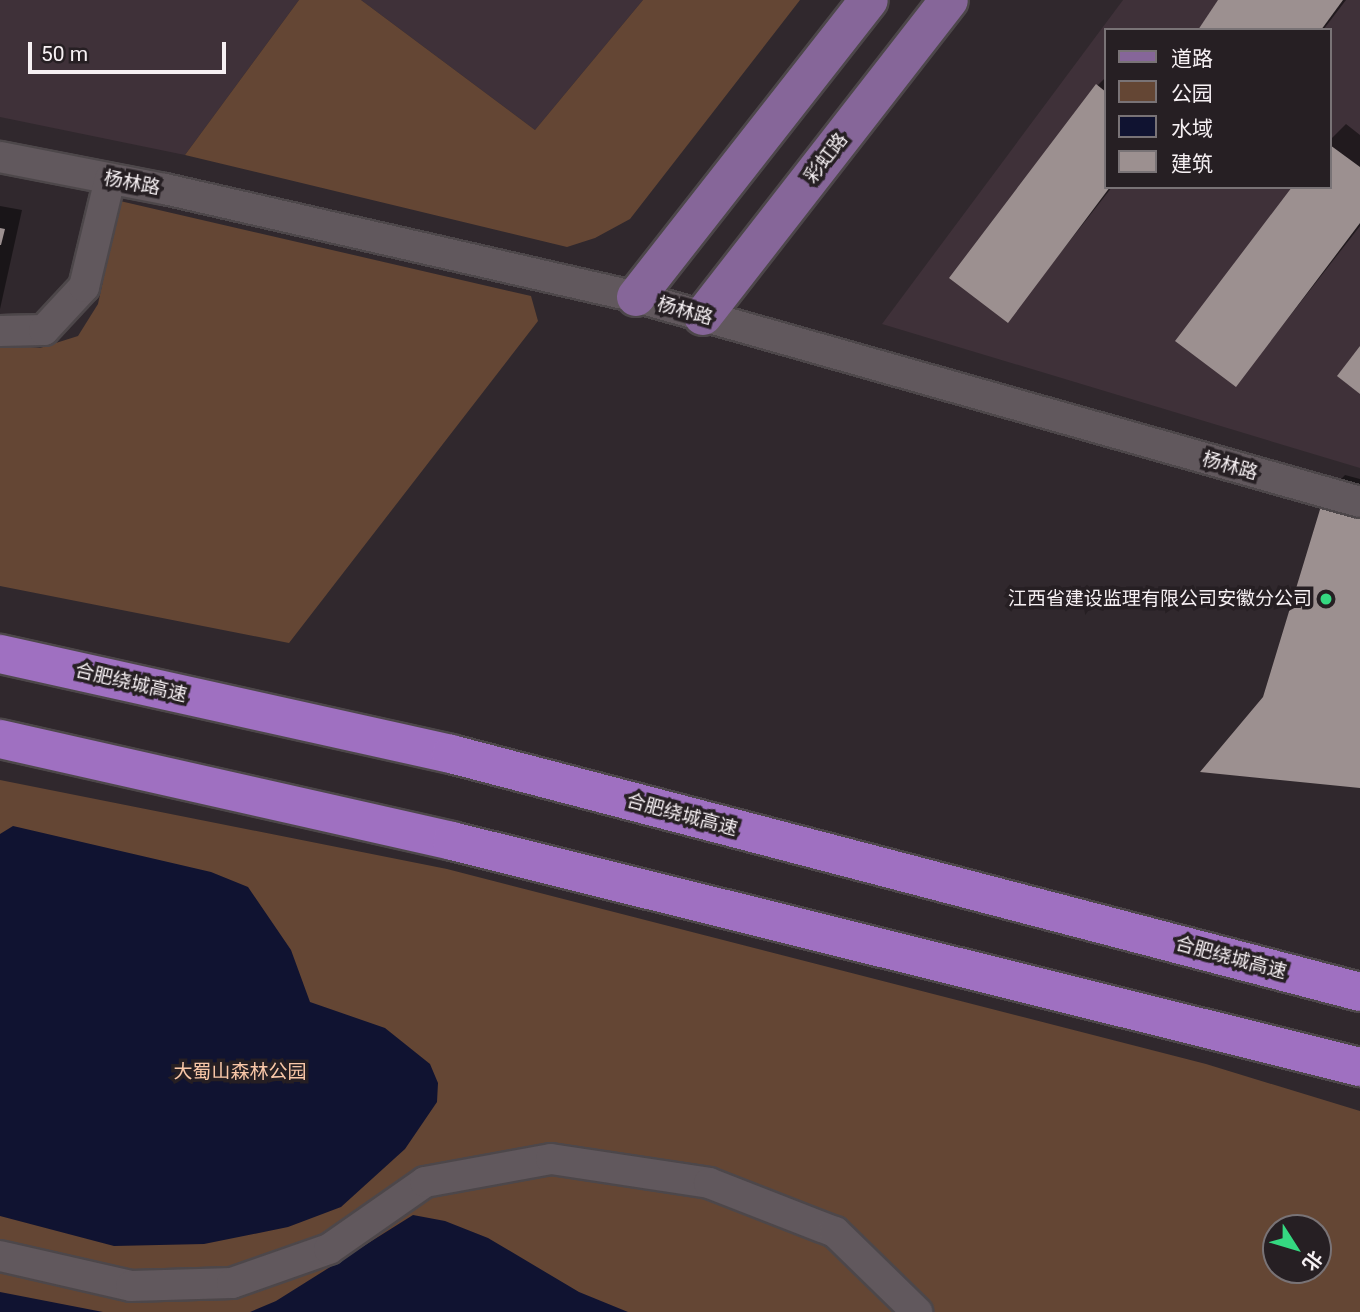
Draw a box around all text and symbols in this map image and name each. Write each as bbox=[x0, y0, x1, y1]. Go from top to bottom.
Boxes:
scale bar bbox=[32, 28, 229, 72]
legend bbox=[1104, 28, 1332, 189]
text: 50 m bbox=[41, 42, 88, 66]
text: 道路 bbox=[1171, 47, 1213, 71]
text: 公园 bbox=[1171, 82, 1213, 106]
text: 水域 bbox=[1171, 117, 1213, 141]
street label: 彩虹路 bbox=[799, 129, 853, 187]
text: 建筑 bbox=[1171, 152, 1213, 176]
street label: 杨林路 bbox=[102, 166, 162, 200]
street label: 杨林路 bbox=[654, 292, 716, 330]
street label: 杨林路 bbox=[1199, 447, 1261, 485]
place label: 江西省建设监理有限公司安徽分公司 bbox=[1008, 588, 1312, 610]
marker: 江西省建设监理有限公司安徽分公司 bbox=[1318, 591, 1334, 607]
street label: 合肥绕城高速 bbox=[73, 659, 189, 707]
street label: 合肥绕城高速 bbox=[624, 789, 740, 841]
street label: 合肥绕城高速 bbox=[1173, 932, 1289, 984]
park label: 大蜀山森林公园 bbox=[174, 1061, 306, 1083]
north arrow bbox=[1262, 1214, 1332, 1284]
text: 北 bbox=[1298, 1246, 1327, 1275]

